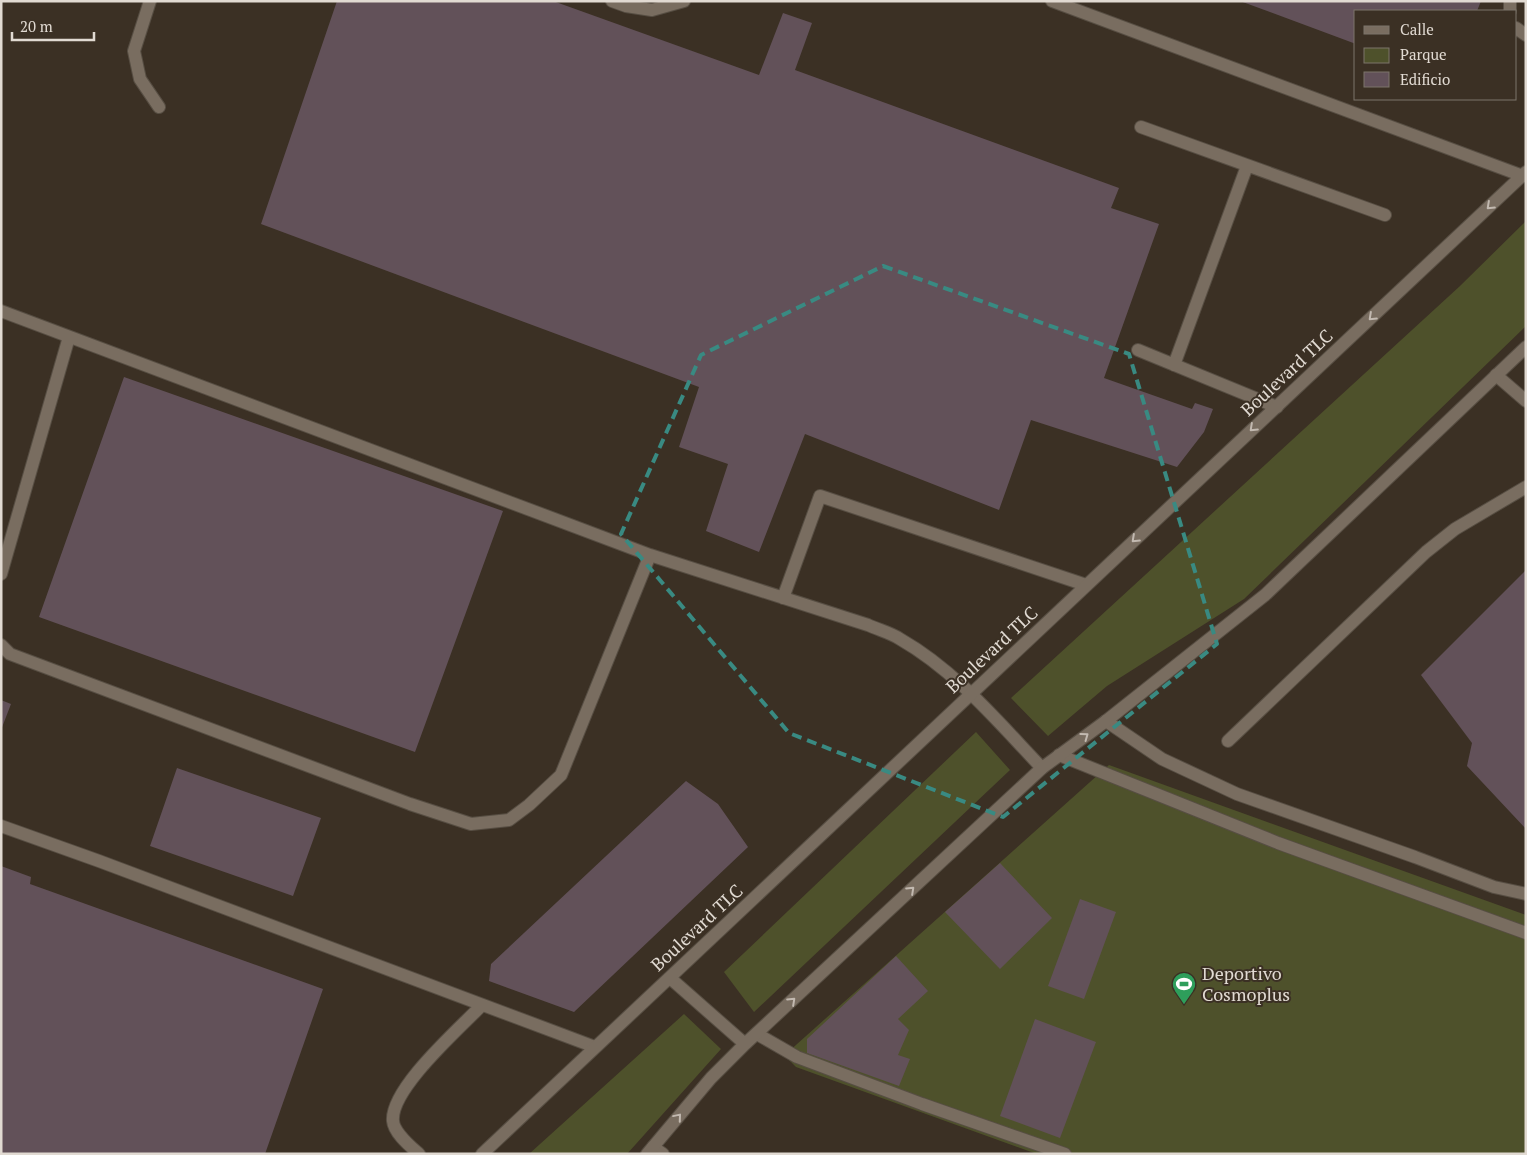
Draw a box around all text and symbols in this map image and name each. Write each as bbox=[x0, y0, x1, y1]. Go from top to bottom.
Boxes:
scale bar bbox=[12, 10, 95, 42]
legend bbox=[1354, 10, 1517, 100]
text: 20 m bbox=[20, 16, 53, 36]
text: Calle bbox=[1400, 19, 1434, 39]
text: Parque bbox=[1400, 44, 1447, 64]
text: Edificio bbox=[1400, 69, 1450, 89]
one-way arrow bbox=[1487, 200, 1496, 209]
one-way arrow bbox=[1369, 311, 1378, 320]
street label: Boulevard TLC bbox=[1235, 324, 1337, 421]
one-way arrow bbox=[1250, 422, 1259, 431]
one-way arrow bbox=[1132, 533, 1141, 542]
street label: Boulevard TLC bbox=[940, 601, 1042, 698]
one-way arrow bbox=[1079, 733, 1089, 742]
street label: Boulevard TLC bbox=[645, 879, 747, 976]
one-way arrow bbox=[905, 887, 914, 896]
place label: Deportivo Cosmoplus bbox=[1202, 961, 1290, 1006]
sports icon: Deportivo Cosmoplus bbox=[1171, 971, 1197, 1005]
one-way arrow bbox=[786, 998, 795, 1007]
one-way arrow bbox=[673, 1113, 682, 1122]

